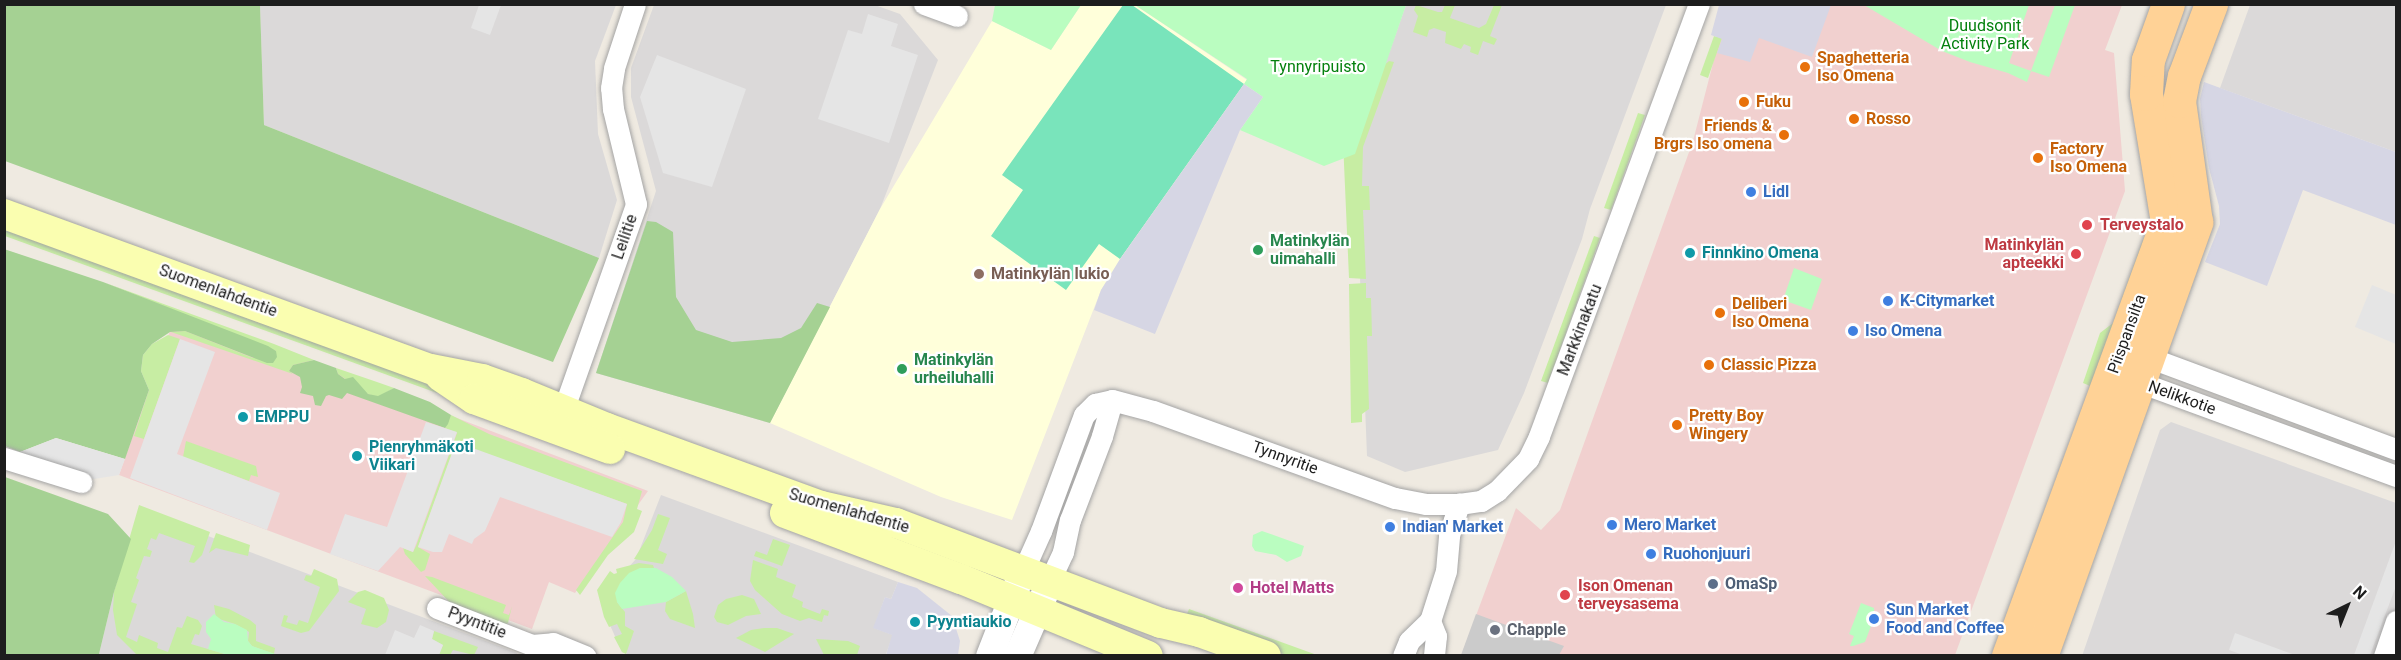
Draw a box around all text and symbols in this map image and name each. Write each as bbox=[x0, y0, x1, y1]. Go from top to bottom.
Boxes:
park label: Duudsonit Activity Park bbox=[1941, 16, 2029, 54]
place label: Spaghetteria Iso Omena bbox=[1817, 48, 1909, 86]
park label: Tynnyripuisto bbox=[1270, 57, 1366, 77]
marker: Spaghetteria Iso Omena bbox=[1798, 60, 1812, 74]
place label: Fuku bbox=[1756, 92, 1791, 112]
marker: Fuku bbox=[1737, 95, 1751, 109]
place label: Rosso bbox=[1866, 109, 1911, 129]
marker: Rosso bbox=[1847, 112, 1861, 126]
place label: Friends & Brgrs Iso omena bbox=[1654, 116, 1772, 154]
marker: Friends & Brgrs Iso omena bbox=[1777, 128, 1791, 142]
place label: Factory Iso Omena bbox=[2050, 139, 2127, 177]
marker: Factory Iso Omena bbox=[2031, 151, 2045, 165]
place label: Lidl bbox=[1763, 182, 1789, 202]
marker: Lidl bbox=[1744, 185, 1758, 199]
street label: Leilitie bbox=[608, 212, 642, 262]
place label: Terveystalo bbox=[2100, 215, 2184, 235]
marker: Terveystalo bbox=[2078, 216, 2096, 234]
place label: Matinkylän uimahalli bbox=[1270, 231, 1350, 269]
place label: Matinkylän apteekki bbox=[1984, 235, 2064, 273]
marker: Matinkylän uimahalli bbox=[1251, 243, 1265, 257]
place label: Finnkino Omena bbox=[1702, 243, 1819, 263]
marker: Finnkino Omena bbox=[1683, 246, 1697, 260]
marker: Matinkylän apteekki bbox=[2069, 247, 2083, 261]
street label: Suomenlahdentie bbox=[156, 261, 280, 321]
place label: Matinkylän lukio bbox=[991, 264, 1110, 284]
marker: Matinkylän lukio bbox=[972, 267, 986, 281]
street label: Markkinakatu bbox=[1554, 281, 1606, 379]
place label: K-Citymarket bbox=[1900, 291, 1994, 311]
street label: Piispansilta bbox=[2104, 292, 2150, 376]
place label: Deliberi Iso Omena bbox=[1732, 294, 1809, 332]
marker: K-Citymarket bbox=[1881, 294, 1895, 308]
marker: Deliberi Iso Omena bbox=[1713, 306, 1727, 320]
place label: Iso Omena bbox=[1865, 321, 1942, 341]
marker: Iso Omena bbox=[1846, 324, 1860, 338]
place label: Matinkylän urheiluhalli bbox=[914, 350, 994, 388]
place label: Classic Pizza bbox=[1721, 355, 1817, 375]
marker: Classic Pizza bbox=[1702, 358, 1716, 372]
marker: Matinkylän urheiluhalli bbox=[895, 362, 909, 376]
street label: Nelikkotie bbox=[2146, 377, 2218, 419]
place label: Pretty Boy Wingery bbox=[1689, 406, 1764, 444]
place label: EMPPU bbox=[255, 407, 309, 427]
marker: EMPPU bbox=[236, 410, 250, 424]
marker: Pretty Boy Wingery bbox=[1670, 418, 1684, 432]
place label: Pienryhmäkoti Viikari bbox=[369, 437, 474, 475]
street label: Tynnyritie bbox=[1249, 437, 1321, 479]
marker: Pienryhmäkoti Viikari bbox=[350, 449, 364, 463]
street label: Suomenlahdentie bbox=[787, 485, 911, 537]
place label: Mero Market bbox=[1624, 515, 1716, 535]
place label: Indian' Market bbox=[1402, 517, 1503, 537]
marker: Mero Market bbox=[1605, 518, 1619, 532]
marker: Indian' Market bbox=[1383, 520, 1397, 534]
place label: Ruohonjuuri bbox=[1663, 544, 1750, 564]
marker: Ruohonjuuri bbox=[1644, 547, 1658, 561]
place label: OmaSp bbox=[1725, 574, 1777, 594]
place label: Ison Omenan terveysasema bbox=[1578, 576, 1679, 614]
north arrow bbox=[2317, 576, 2377, 636]
marker: OmaSp bbox=[1706, 577, 1720, 591]
place label: Hotel Matts bbox=[1250, 578, 1334, 598]
marker: Hotel Matts bbox=[1231, 581, 1245, 595]
text: N bbox=[2349, 582, 2370, 603]
marker: Ison Omenan terveysasema bbox=[1556, 586, 1574, 604]
place label: Sun Market Food and Coffee bbox=[1886, 600, 2004, 638]
street label: Pyyntitie bbox=[445, 603, 509, 643]
place label: Pyyntiaukio bbox=[927, 612, 1011, 632]
marker: Sun Market Food and Coffee bbox=[1867, 612, 1881, 626]
marker: Pyyntiaukio bbox=[908, 615, 922, 629]
place label: Chapple bbox=[1507, 620, 1566, 640]
marker: Chapple bbox=[1488, 623, 1502, 637]

